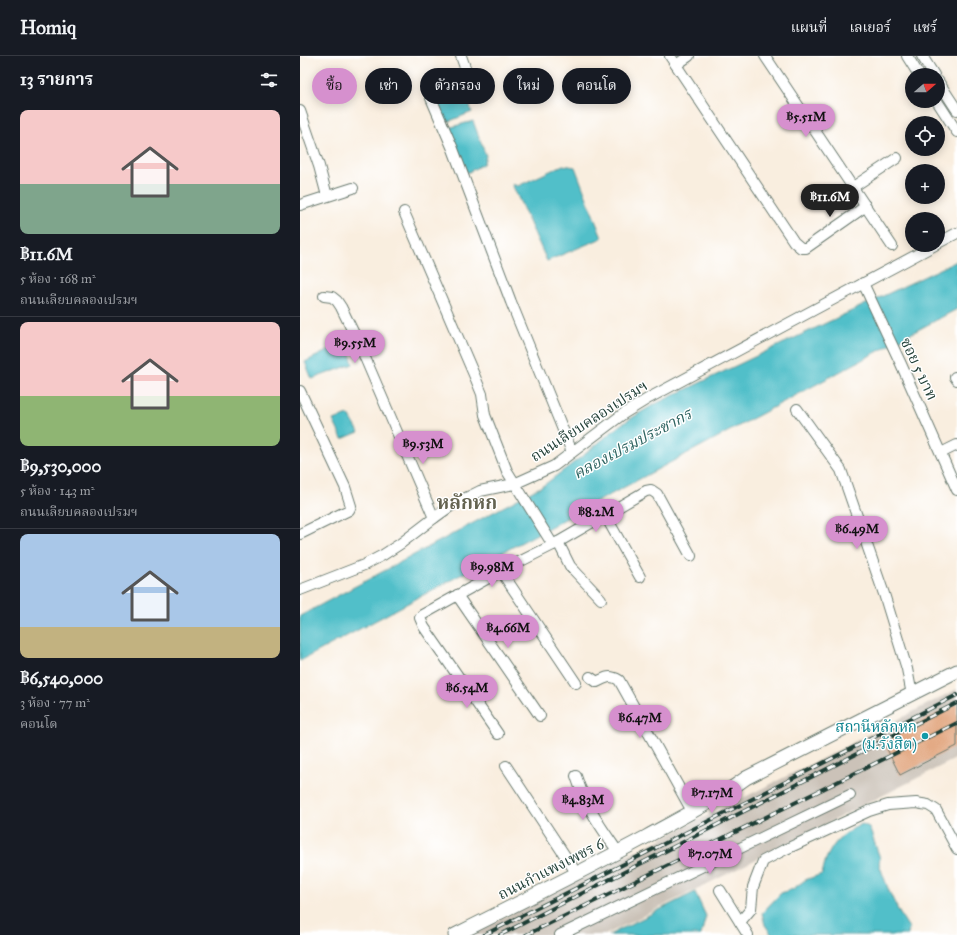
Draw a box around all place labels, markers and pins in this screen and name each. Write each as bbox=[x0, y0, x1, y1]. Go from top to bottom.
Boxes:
pin: ฿5.51M bbox=[773, 104, 839, 138]
pin: ฿11.6M bbox=[797, 184, 863, 218]
pin: ฿9.55M bbox=[322, 330, 388, 364]
pin: ฿9.53M bbox=[390, 431, 456, 465]
pin: ฿8.2M bbox=[568, 499, 624, 533]
pin: ฿6.49M bbox=[824, 516, 890, 550]
pin: ฿9.98M bbox=[459, 554, 525, 588]
pin: ฿4.66M bbox=[475, 615, 541, 649]
pin: ฿6.54M bbox=[434, 675, 500, 709]
pin: ฿6.47M bbox=[607, 705, 673, 739]
place label: สถานีหลักหก (ม.รังสิต) bbox=[835, 718, 917, 754]
marker: สถานีหลักหก (ม.รังสิต) bbox=[920, 731, 930, 741]
pin: ฿7.17M bbox=[679, 780, 745, 814]
pin: ฿4.83M bbox=[550, 787, 616, 821]
pin: ฿7.07M bbox=[677, 841, 743, 875]

